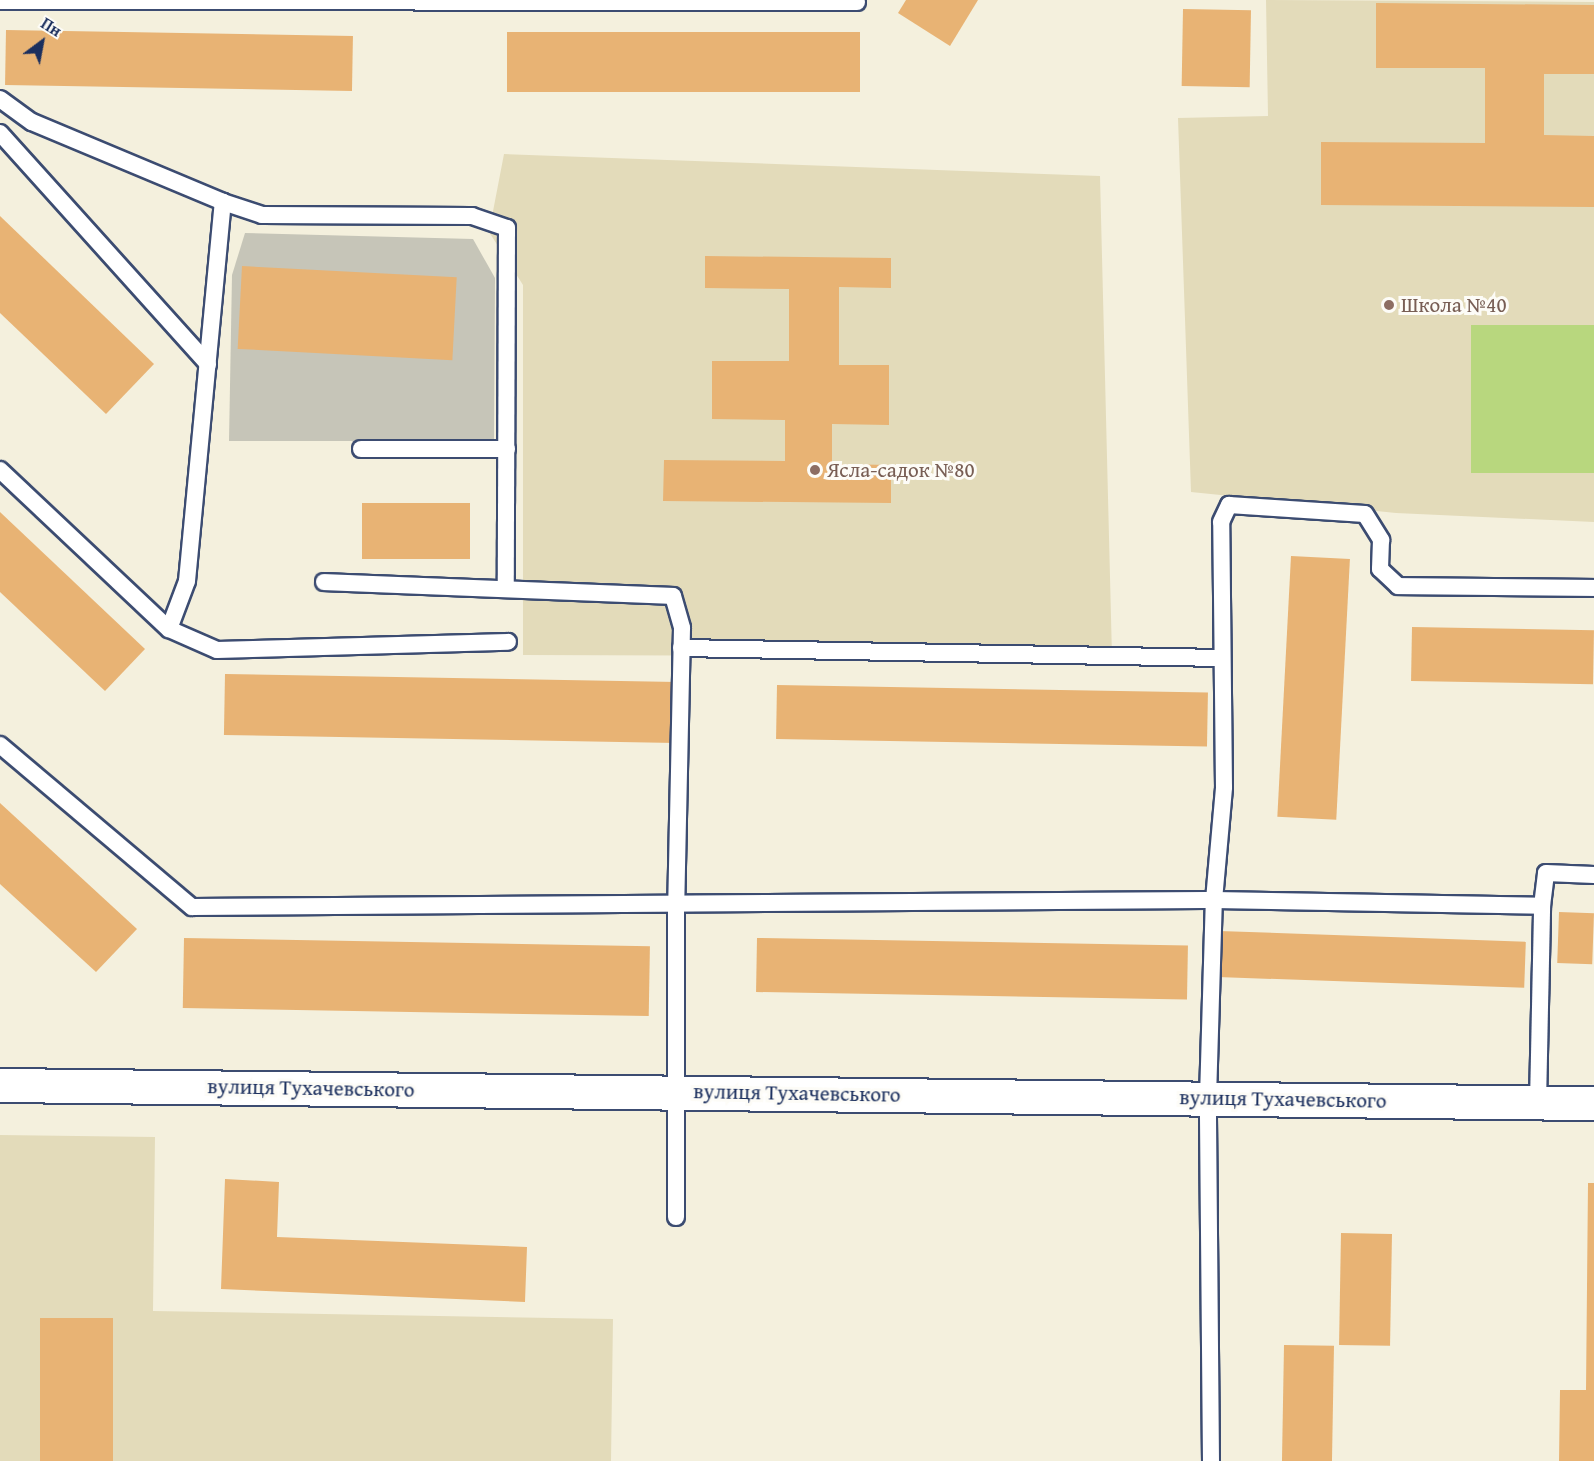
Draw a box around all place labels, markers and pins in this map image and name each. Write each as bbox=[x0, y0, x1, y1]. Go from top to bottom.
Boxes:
place label: Школа №40 bbox=[1401, 292, 1507, 318]
marker: Школа №40 bbox=[1382, 298, 1396, 312]
place label: Ясла-садок №80 bbox=[827, 457, 975, 483]
marker: Ясла-садок №80 bbox=[808, 463, 822, 477]

